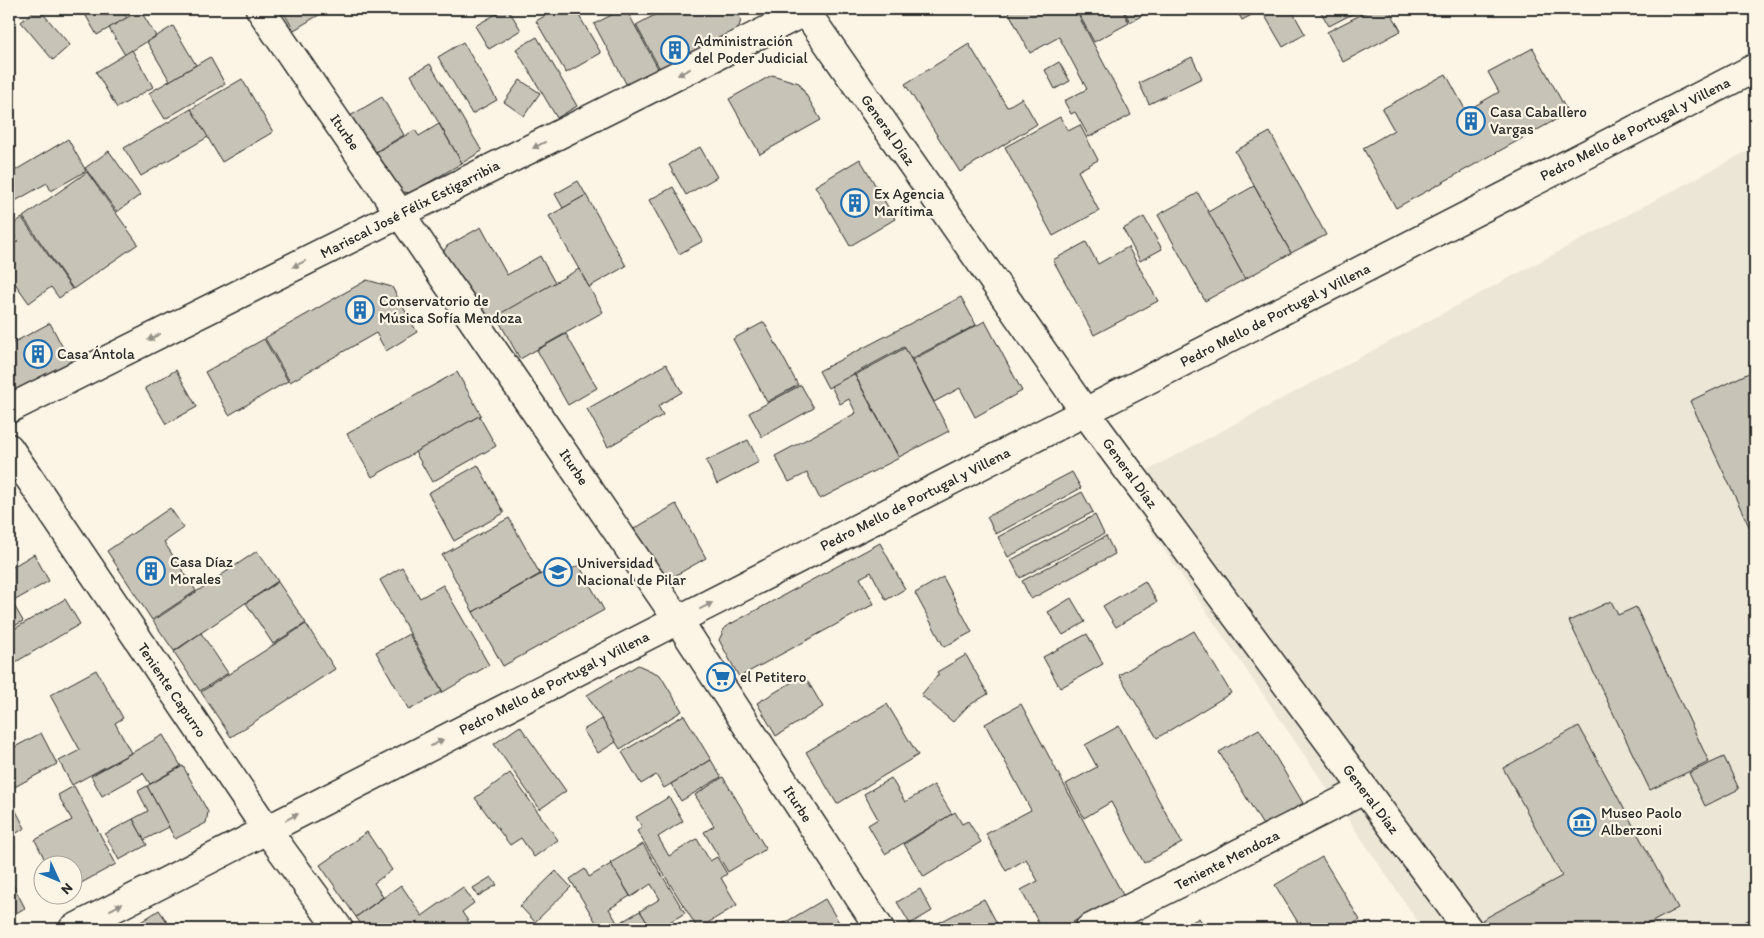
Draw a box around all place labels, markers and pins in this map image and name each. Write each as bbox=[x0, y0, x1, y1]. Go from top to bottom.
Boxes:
place label: Administración del Poder Judicial bbox=[694, 32, 809, 67]
building icon: Administración del Poder Judicial bbox=[660, 35, 690, 65]
place label: Casa Caballero Vargas bbox=[1490, 103, 1587, 138]
building icon: Casa Caballero Vargas bbox=[1456, 106, 1486, 136]
place label: Ex Agencia Marítima bbox=[874, 185, 945, 220]
building icon: Ex Agencia Marítima bbox=[840, 188, 870, 218]
place label: Conservatorio de Música Sofía Mendoza bbox=[379, 292, 522, 327]
building icon: Conservatorio de Música Sofía Mendoza bbox=[345, 295, 375, 325]
building icon: Casa Ántola bbox=[23, 339, 53, 369]
place label: Casa Ántola bbox=[57, 345, 135, 363]
place label: Casa Díaz Morales bbox=[170, 553, 233, 588]
place label: Universidad Nacional de Pilar bbox=[577, 554, 686, 589]
building icon: Casa Díaz Morales bbox=[136, 556, 166, 586]
school or university icon: Universidad Nacional de Pilar bbox=[543, 557, 573, 587]
supermarket icon: el Petitero bbox=[706, 662, 736, 692]
place label: el Petitero bbox=[740, 668, 806, 686]
place label: Museo Paolo Alberzoni bbox=[1601, 804, 1682, 839]
museum icon: Museo Paolo Alberzoni bbox=[1567, 807, 1597, 837]

